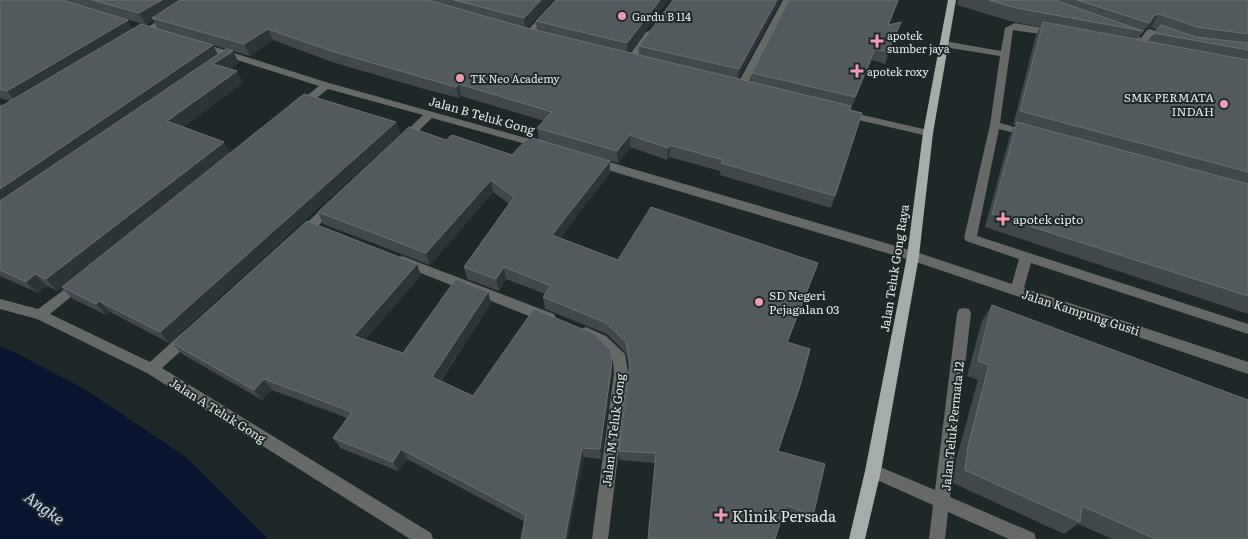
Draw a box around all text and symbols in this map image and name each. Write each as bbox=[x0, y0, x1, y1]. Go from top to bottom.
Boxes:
place label: Gardu B 114 bbox=[632, 8, 691, 24]
marker: Gardu B 114 bbox=[616, 10, 628, 22]
place label: apotek sumber jaya bbox=[887, 27, 950, 56]
marker: apotek sumber jaya bbox=[871, 35, 883, 47]
place label: apotek roxy bbox=[867, 63, 929, 79]
marker: apotek roxy bbox=[851, 65, 863, 77]
place label: TK Neo Academy bbox=[470, 70, 560, 86]
marker: TK Neo Academy bbox=[454, 72, 466, 84]
place label: SMK PERMATA INDAH bbox=[1124, 88, 1214, 120]
street label: Jalan B Teluk Gong bbox=[427, 91, 537, 139]
marker: SMK PERMATA INDAH bbox=[1218, 98, 1230, 110]
street label: Jalan Teluk Gong Raya bbox=[875, 202, 913, 333]
place label: apotek cipto bbox=[1013, 210, 1083, 228]
marker: apotek cipto bbox=[997, 213, 1009, 225]
street label: Jalan Kampung Gusti bbox=[1020, 284, 1142, 340]
place label: SD Negeri Pejagalan 03 bbox=[769, 286, 839, 318]
marker: SD Negeri Pejagalan 03 bbox=[753, 296, 765, 308]
street label: Jalan Teluk Permata 12 bbox=[936, 360, 968, 492]
street label: Jalan M Teluk Gong bbox=[597, 372, 629, 487]
street label: Jalan A Teluk Gong bbox=[166, 373, 270, 447]
water label: Angke bbox=[20, 484, 70, 530]
place label: Klinik Persada bbox=[732, 504, 837, 527]
marker: Klinik Persada bbox=[714, 508, 728, 522]

